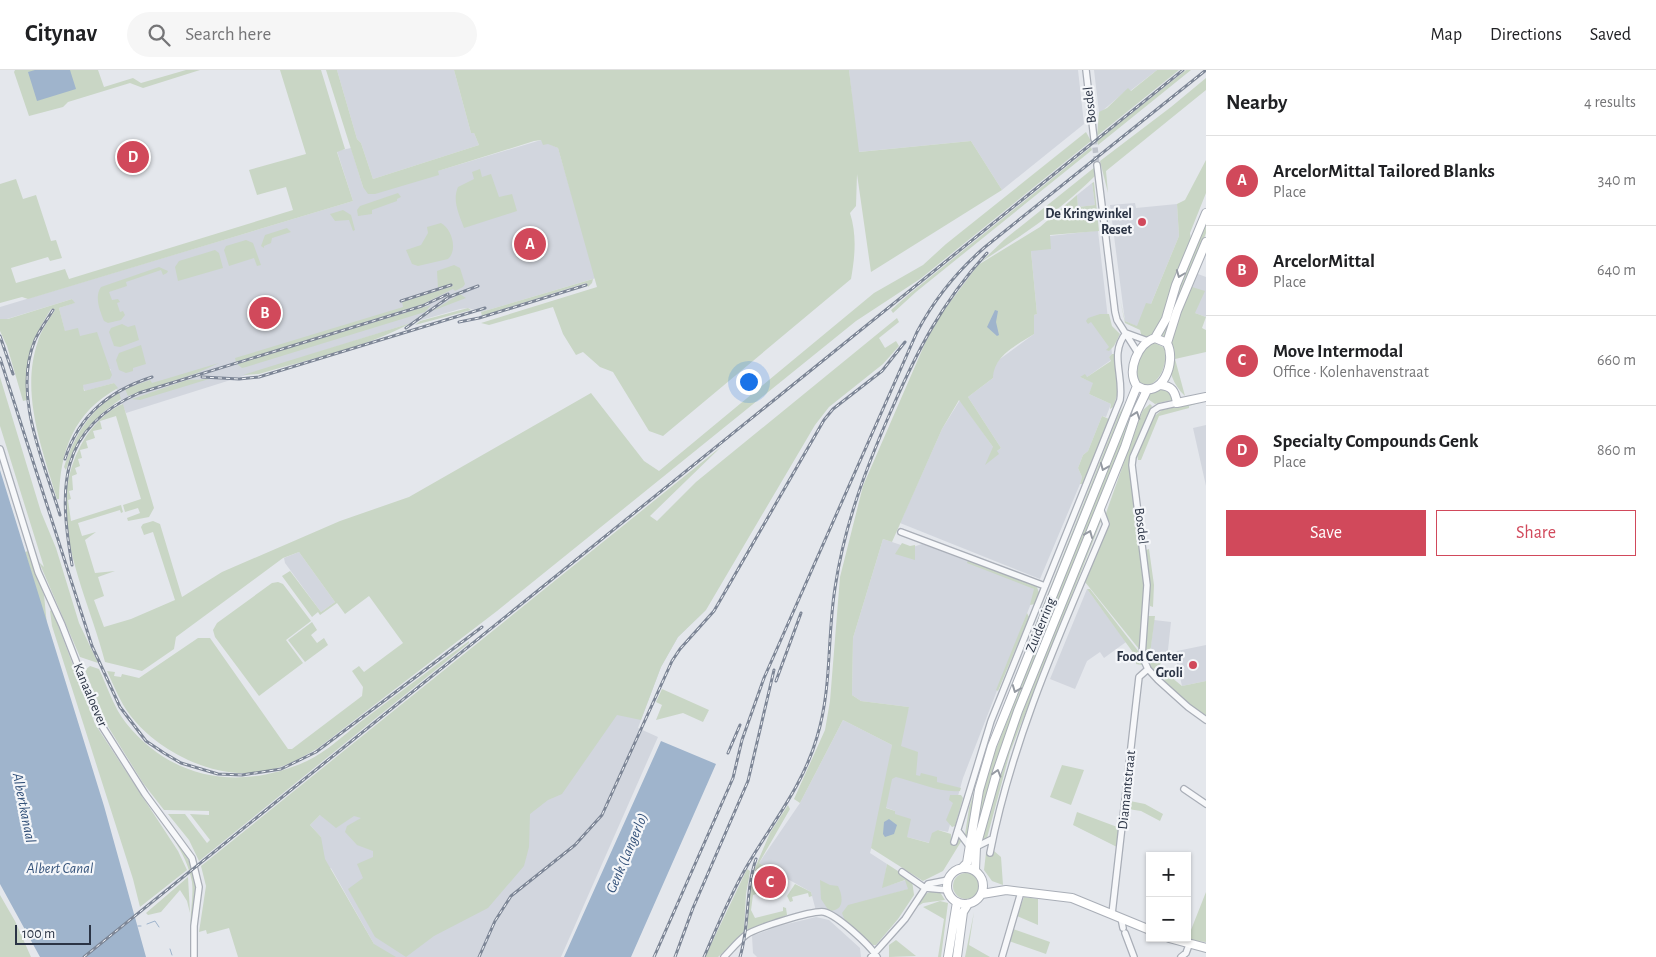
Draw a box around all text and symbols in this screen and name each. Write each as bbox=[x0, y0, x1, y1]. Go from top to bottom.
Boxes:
search box bbox=[127, 12, 477, 57]
icon: search bbox=[145, 21, 173, 49]
text: Citynav bbox=[25, 22, 97, 46]
text: Search here bbox=[185, 25, 271, 44]
text: Map bbox=[1431, 26, 1462, 44]
text: Directions bbox=[1490, 26, 1562, 44]
text: Saved bbox=[1590, 26, 1631, 44]
street label: Bosdel bbox=[1081, 86, 1099, 124]
text: Nearby bbox=[1226, 92, 1287, 113]
text: 4 results bbox=[1584, 94, 1636, 110]
pin: D bbox=[117, 138, 149, 176]
text: ArcelorMittal Tailored Blanks bbox=[1273, 162, 1495, 181]
text: A bbox=[1237, 172, 1247, 188]
text: 340 m bbox=[1598, 172, 1636, 188]
text: Place bbox=[1273, 184, 1306, 200]
place label: De Kringwinkel Reset bbox=[1045, 207, 1132, 237]
marker: De Kringwinkel Reset bbox=[1136, 216, 1148, 228]
pin: A bbox=[514, 225, 546, 263]
text: ArcelorMittal bbox=[1273, 252, 1375, 271]
text: B bbox=[1237, 262, 1247, 278]
text: 640 m bbox=[1597, 262, 1636, 278]
one-way arrow bbox=[1176, 269, 1186, 278]
text: Place bbox=[1273, 274, 1306, 290]
pin: B bbox=[249, 294, 281, 332]
text: Move Intermodal bbox=[1273, 342, 1403, 361]
text: C bbox=[1238, 352, 1246, 368]
text: 660 m bbox=[1597, 352, 1636, 368]
text: Office · Kolenhavenstraat bbox=[1273, 364, 1429, 380]
your location bbox=[736, 369, 762, 395]
one-way arrow bbox=[1130, 411, 1140, 420]
text: Specialty Compounds Genk bbox=[1273, 432, 1478, 451]
text: D bbox=[1237, 442, 1247, 458]
text: 860 m bbox=[1597, 442, 1636, 458]
text: Place bbox=[1273, 454, 1306, 470]
one-way arrow bbox=[1100, 462, 1111, 471]
street label: Bosdel bbox=[1132, 507, 1150, 545]
button: Save bbox=[1226, 510, 1426, 556]
button: Share bbox=[1436, 510, 1636, 556]
one-way arrow bbox=[1083, 530, 1094, 539]
street label: Zuiderring bbox=[1024, 595, 1058, 654]
place label: Food Center Groli bbox=[1117, 650, 1183, 680]
marker: Food Center Groli bbox=[1187, 659, 1199, 671]
street label: Kanaaloever bbox=[70, 661, 110, 729]
one-way arrow bbox=[1011, 684, 1022, 693]
street label: Diamantstraat bbox=[1116, 749, 1138, 830]
one-way arrow bbox=[991, 769, 1001, 777]
water label: Albertkanaal bbox=[10, 771, 38, 845]
water label: Genk (Langerlo) bbox=[603, 811, 651, 895]
map controls bbox=[1146, 852, 1191, 942]
button: + bbox=[1146, 852, 1191, 897]
water label: Albert Canal bbox=[25, 861, 94, 876]
pin: C bbox=[754, 863, 786, 901]
button: − bbox=[1146, 897, 1191, 942]
scale bar bbox=[15, 922, 91, 945]
text: 100 m bbox=[22, 927, 55, 941]

